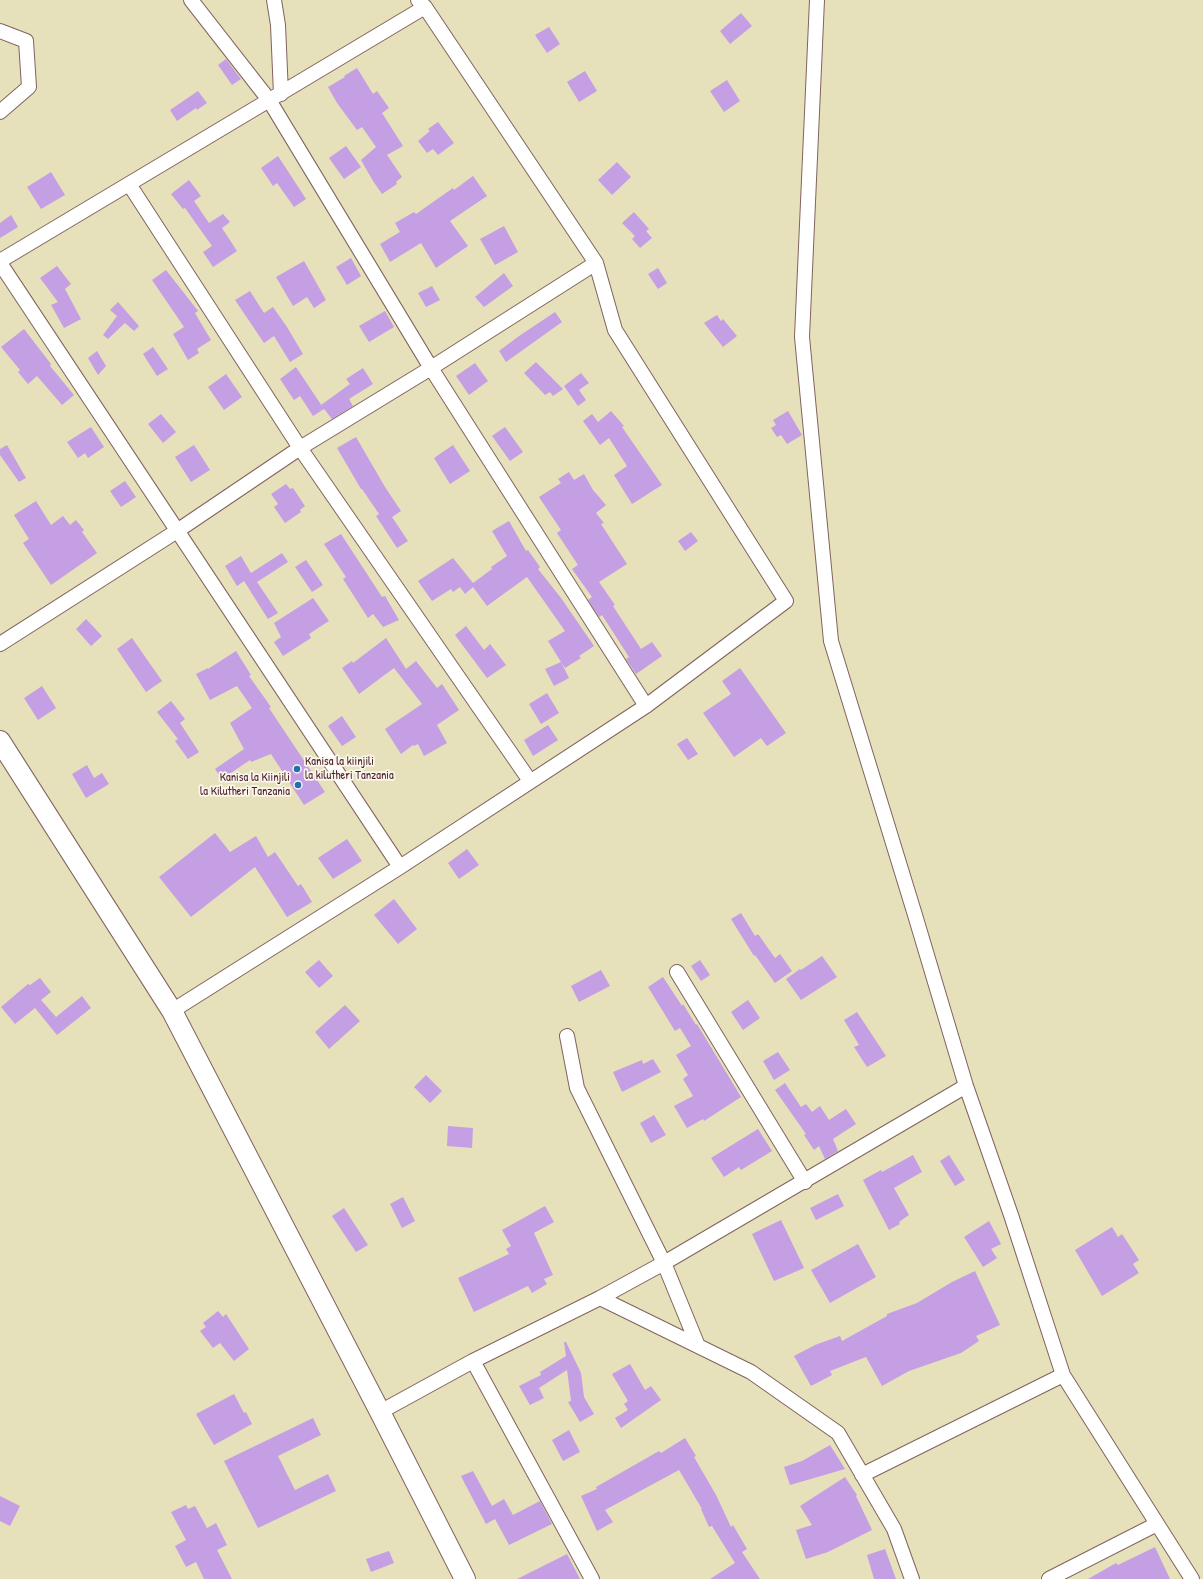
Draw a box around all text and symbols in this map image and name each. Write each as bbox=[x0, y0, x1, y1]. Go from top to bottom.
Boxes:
place label: Kanisa la kiinjili la kilutheri Tanzania bbox=[305, 755, 394, 783]
marker: Kanisa la kiinjili la kilutheri Tanzania bbox=[292, 764, 302, 774]
place label: Kanisa la Kiinjili la Kilutheri Tanzania bbox=[200, 771, 290, 799]
marker: Kanisa la Kiinjili la Kilutheri Tanzania bbox=[293, 780, 303, 790]

